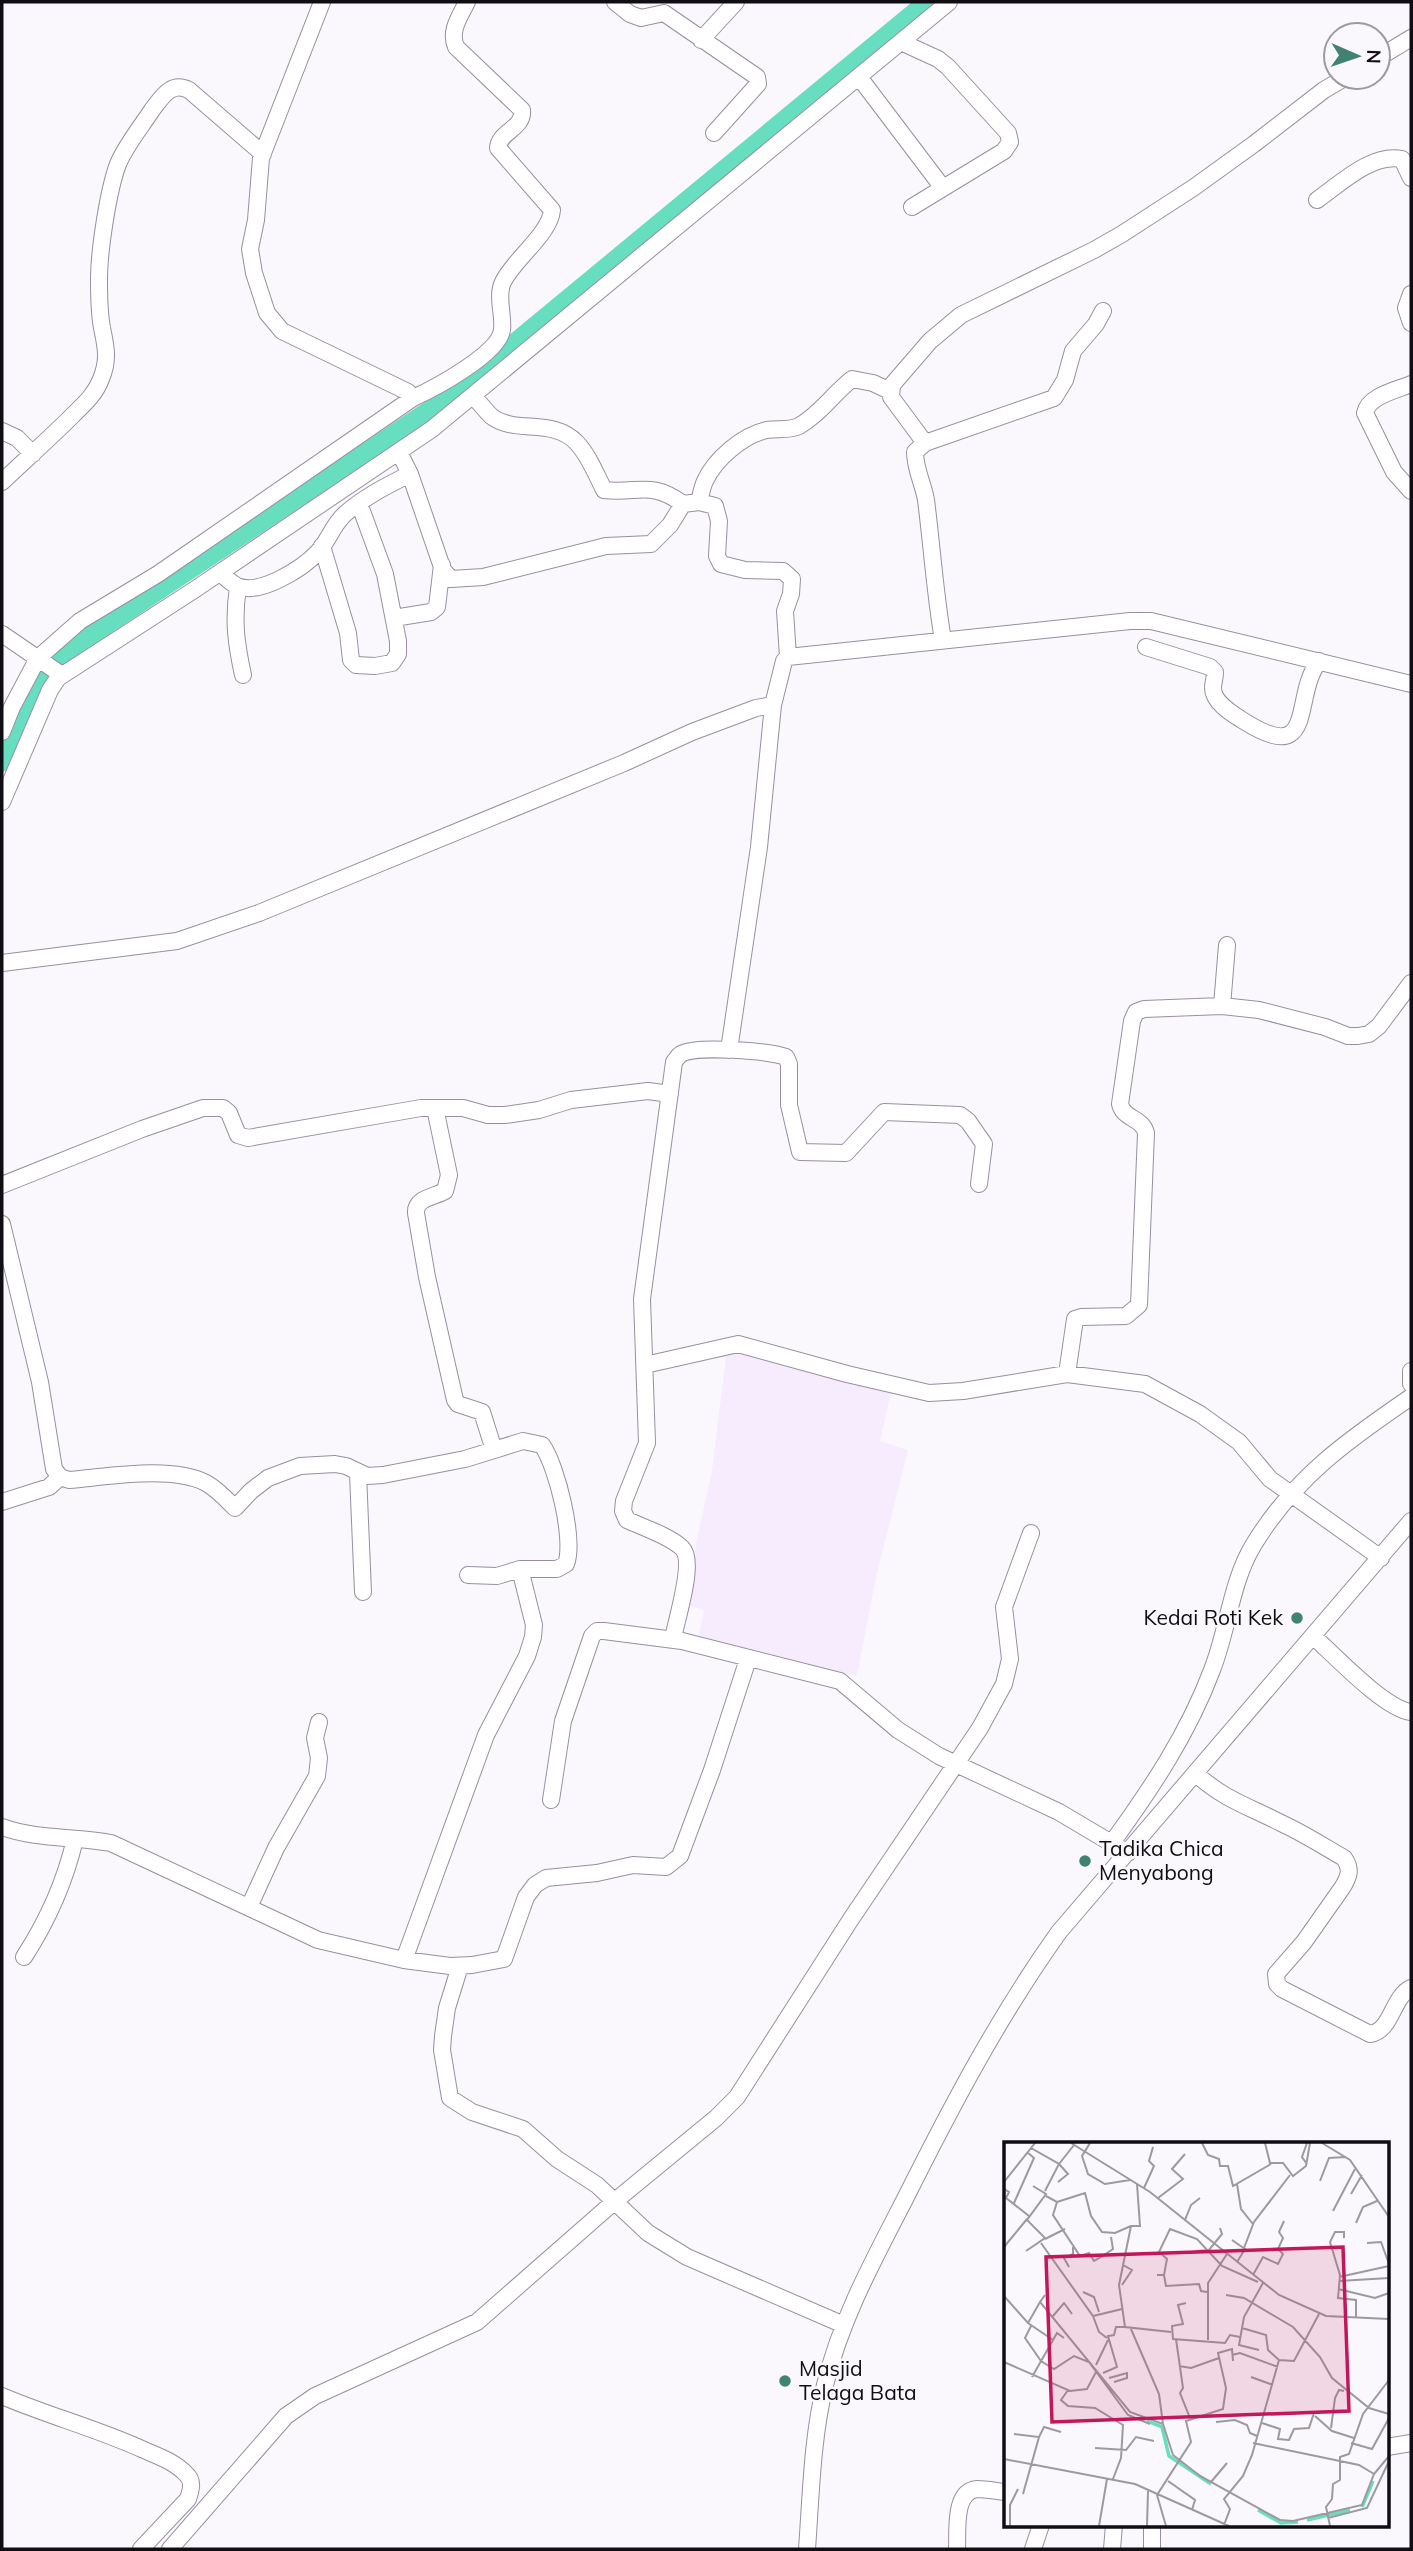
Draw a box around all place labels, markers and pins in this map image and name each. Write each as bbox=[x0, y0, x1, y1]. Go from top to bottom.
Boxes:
place label: Kedai Roti Kek bbox=[1144, 1604, 1283, 1630]
marker: Kedai Roti Kek bbox=[1289, 1610, 1305, 1626]
place label: Tadika Chica Menyabong bbox=[1099, 1835, 1224, 1885]
marker: Tadika Chica Menyabong bbox=[1077, 1853, 1093, 1869]
place label: Masjid Telaga Bata bbox=[799, 2355, 917, 2405]
marker: Masjid Telaga Bata bbox=[777, 2373, 793, 2389]

